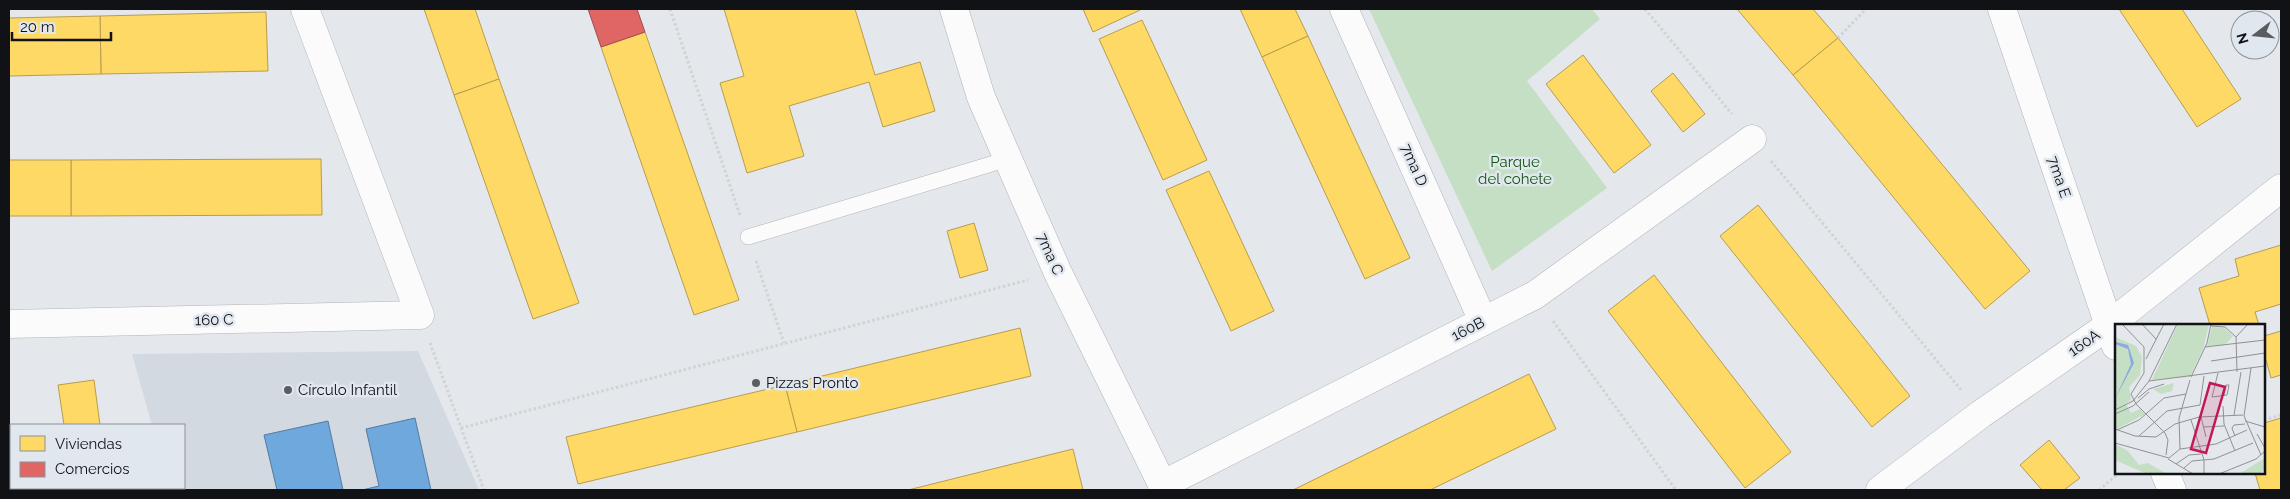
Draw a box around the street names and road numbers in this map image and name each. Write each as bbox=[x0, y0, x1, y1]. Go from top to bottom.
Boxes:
street label: 7ma D bbox=[1397, 141, 1431, 189]
street label: 7ma E bbox=[2043, 154, 2075, 200]
street label: 7ma C bbox=[1033, 230, 1067, 278]
street label: 160 C bbox=[194, 311, 234, 329]
street label: 160B bbox=[1448, 313, 1488, 345]
street label: 160A bbox=[2065, 326, 2103, 360]

